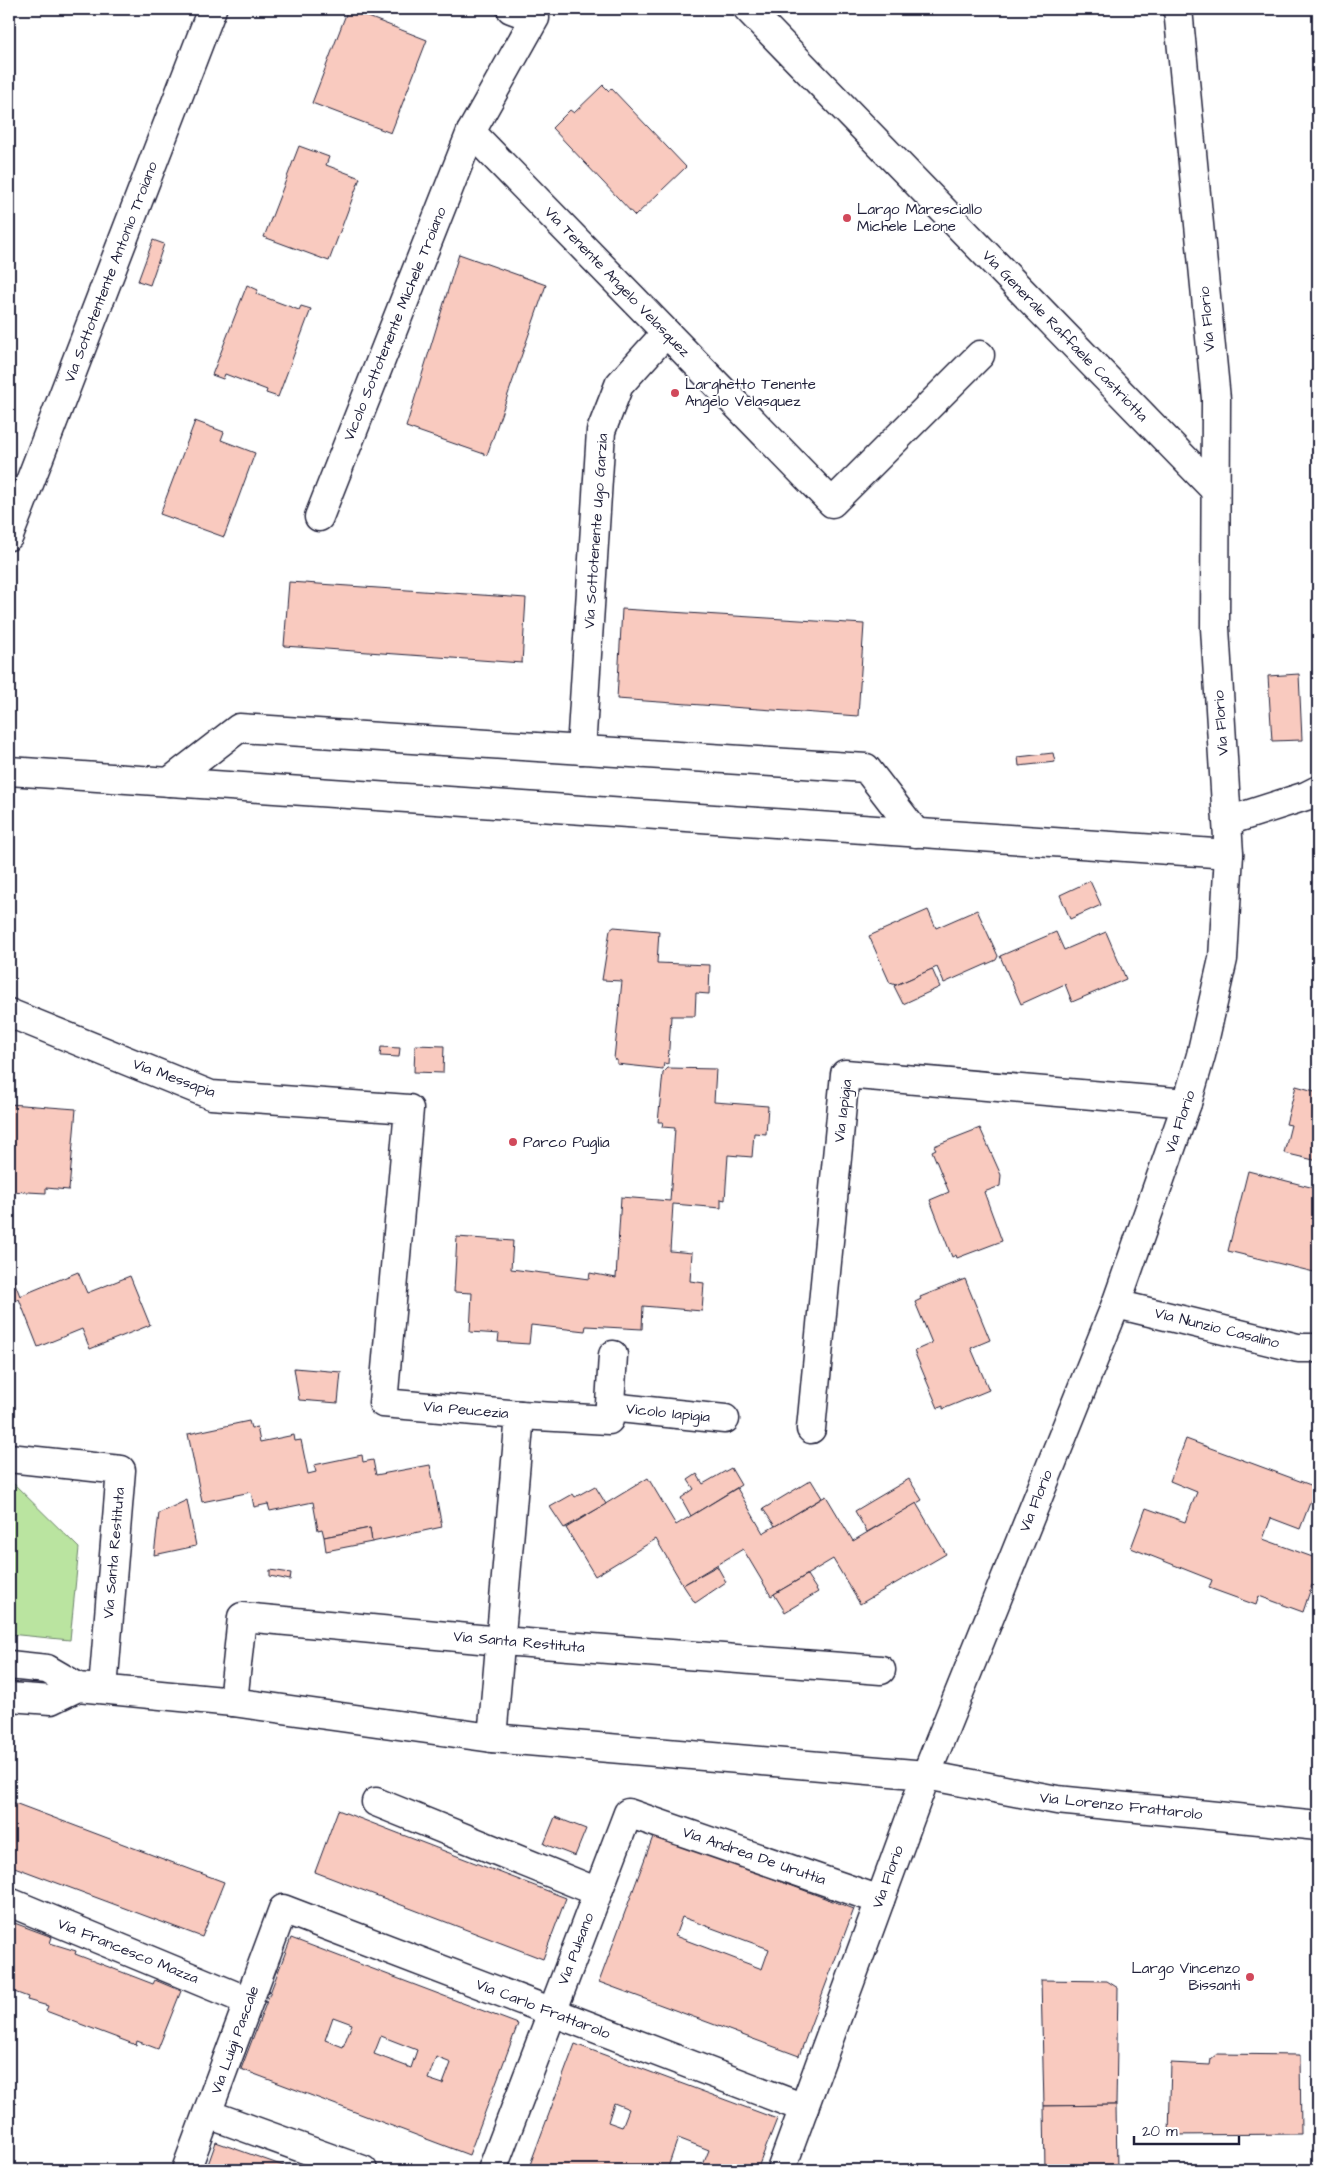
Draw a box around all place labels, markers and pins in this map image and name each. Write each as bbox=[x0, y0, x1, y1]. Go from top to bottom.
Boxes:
place label: Largo Maresciallo Michele Leone bbox=[857, 199, 983, 237]
marker: Largo Maresciallo Michele Leone bbox=[841, 212, 853, 224]
place label: Larghetto Tenente Angelo Velasquez bbox=[685, 374, 816, 413]
marker: Larghetto Tenente Angelo Velasquez bbox=[669, 387, 681, 399]
place label: Parco Puglia bbox=[523, 1132, 610, 1154]
marker: Parco Puglia bbox=[507, 1136, 519, 1148]
place label: Largo Vincenzo Bissanti bbox=[1131, 1958, 1241, 1996]
marker: Largo Vincenzo Bissanti bbox=[1244, 1971, 1256, 1983]

